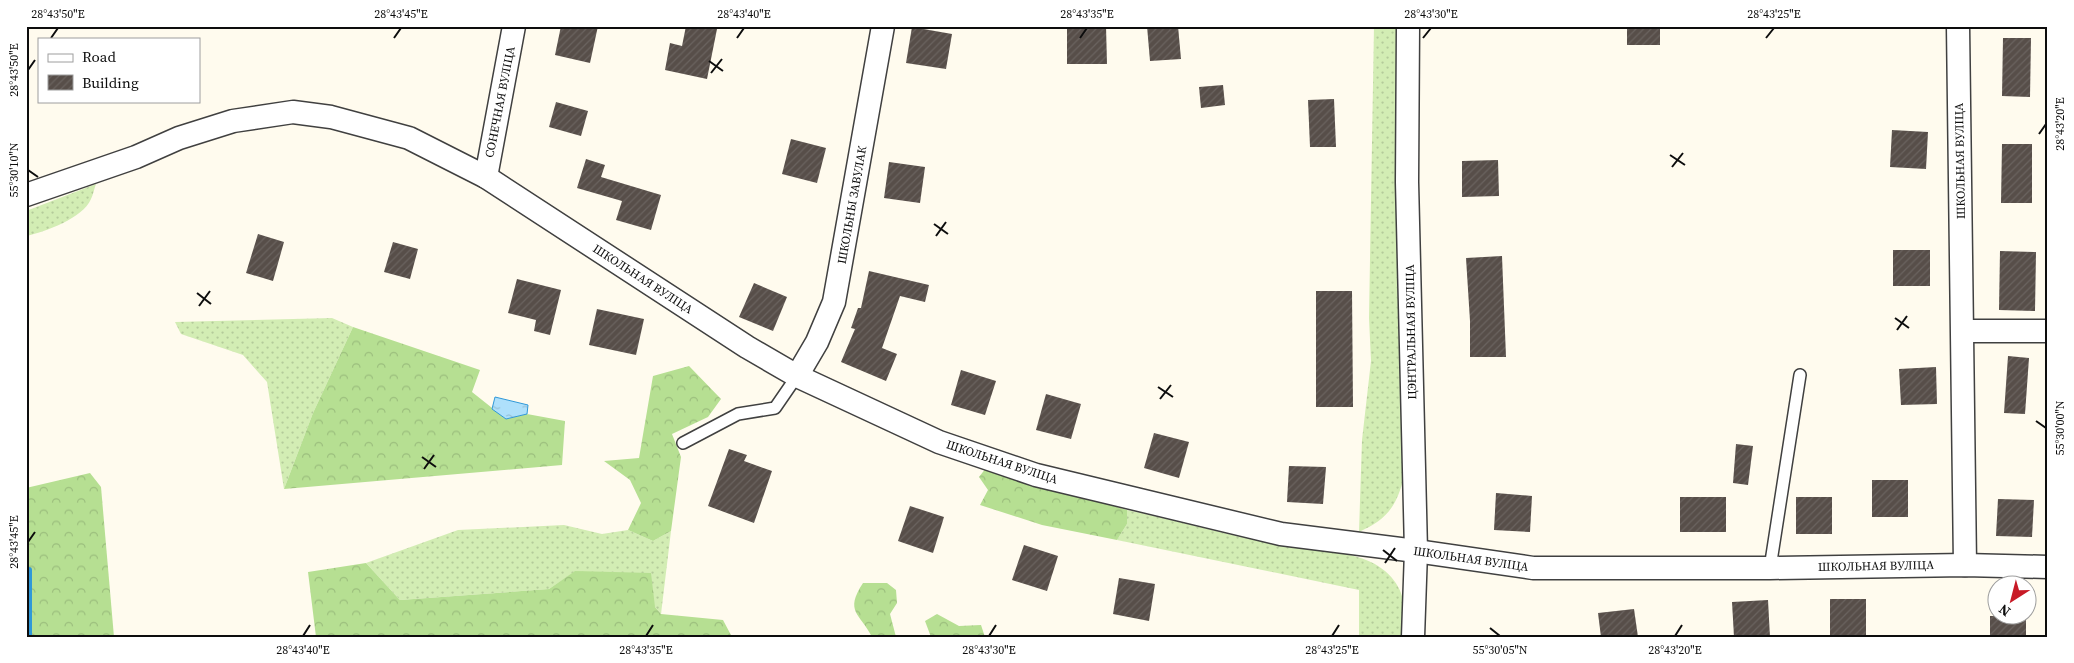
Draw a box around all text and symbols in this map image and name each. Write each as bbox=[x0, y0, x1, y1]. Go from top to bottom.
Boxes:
text: 28°43'50"E bbox=[31, 6, 85, 22]
text: 28°43'45"E bbox=[374, 6, 428, 22]
text: 28°43'40"E bbox=[717, 6, 771, 22]
text: 28°43'35"E bbox=[1060, 6, 1114, 22]
text: 28°43'30"E bbox=[1404, 6, 1458, 22]
text: 28°43'25"E bbox=[1747, 6, 1801, 22]
legend bbox=[38, 38, 200, 102]
text: 28°43'50"E bbox=[6, 43, 22, 97]
street label: СОНЕЧНАЯ ВУЛІЦА bbox=[481, 45, 519, 159]
text: Road bbox=[82, 46, 116, 67]
text: Building bbox=[82, 72, 139, 93]
text: 28°43'20"E bbox=[2052, 97, 2068, 151]
street label: ШКОЛЬНАЯ ВУЛІЦА bbox=[1951, 103, 1969, 219]
text: 55°30'10"N bbox=[6, 142, 22, 198]
street label: ШКОЛЬНЫ ЗАВУЛАК bbox=[834, 145, 870, 265]
street label: ШКОЛЬНАЯ ВУЛІЦА bbox=[590, 241, 696, 317]
street label: ЦЭНТРАЛЬНАЯ ВУЛІЦА bbox=[1402, 264, 1420, 400]
text: 55°30'00"N bbox=[2052, 400, 2068, 456]
street label: ШКОЛЬНАЯ ВУЛІЦА bbox=[944, 436, 1060, 488]
text: 28°43'45"E bbox=[6, 515, 22, 569]
street label: ШКОЛЬНАЯ ВУЛІЦА bbox=[1412, 543, 1530, 575]
street label: ШКОЛЬНАЯ ВУЛІЦА bbox=[1818, 557, 1934, 575]
north arrow bbox=[1986, 576, 2036, 626]
text: N bbox=[1994, 599, 2014, 622]
text: 28°43'40"E bbox=[276, 642, 330, 658]
text: 28°43'35"E bbox=[619, 642, 673, 658]
text: 28°43'30"E bbox=[962, 642, 1016, 658]
text: 28°43'25"E bbox=[1305, 642, 1359, 658]
text: 55°30'05"N bbox=[1472, 642, 1528, 658]
text: 28°43'20"E bbox=[1648, 642, 1702, 658]

